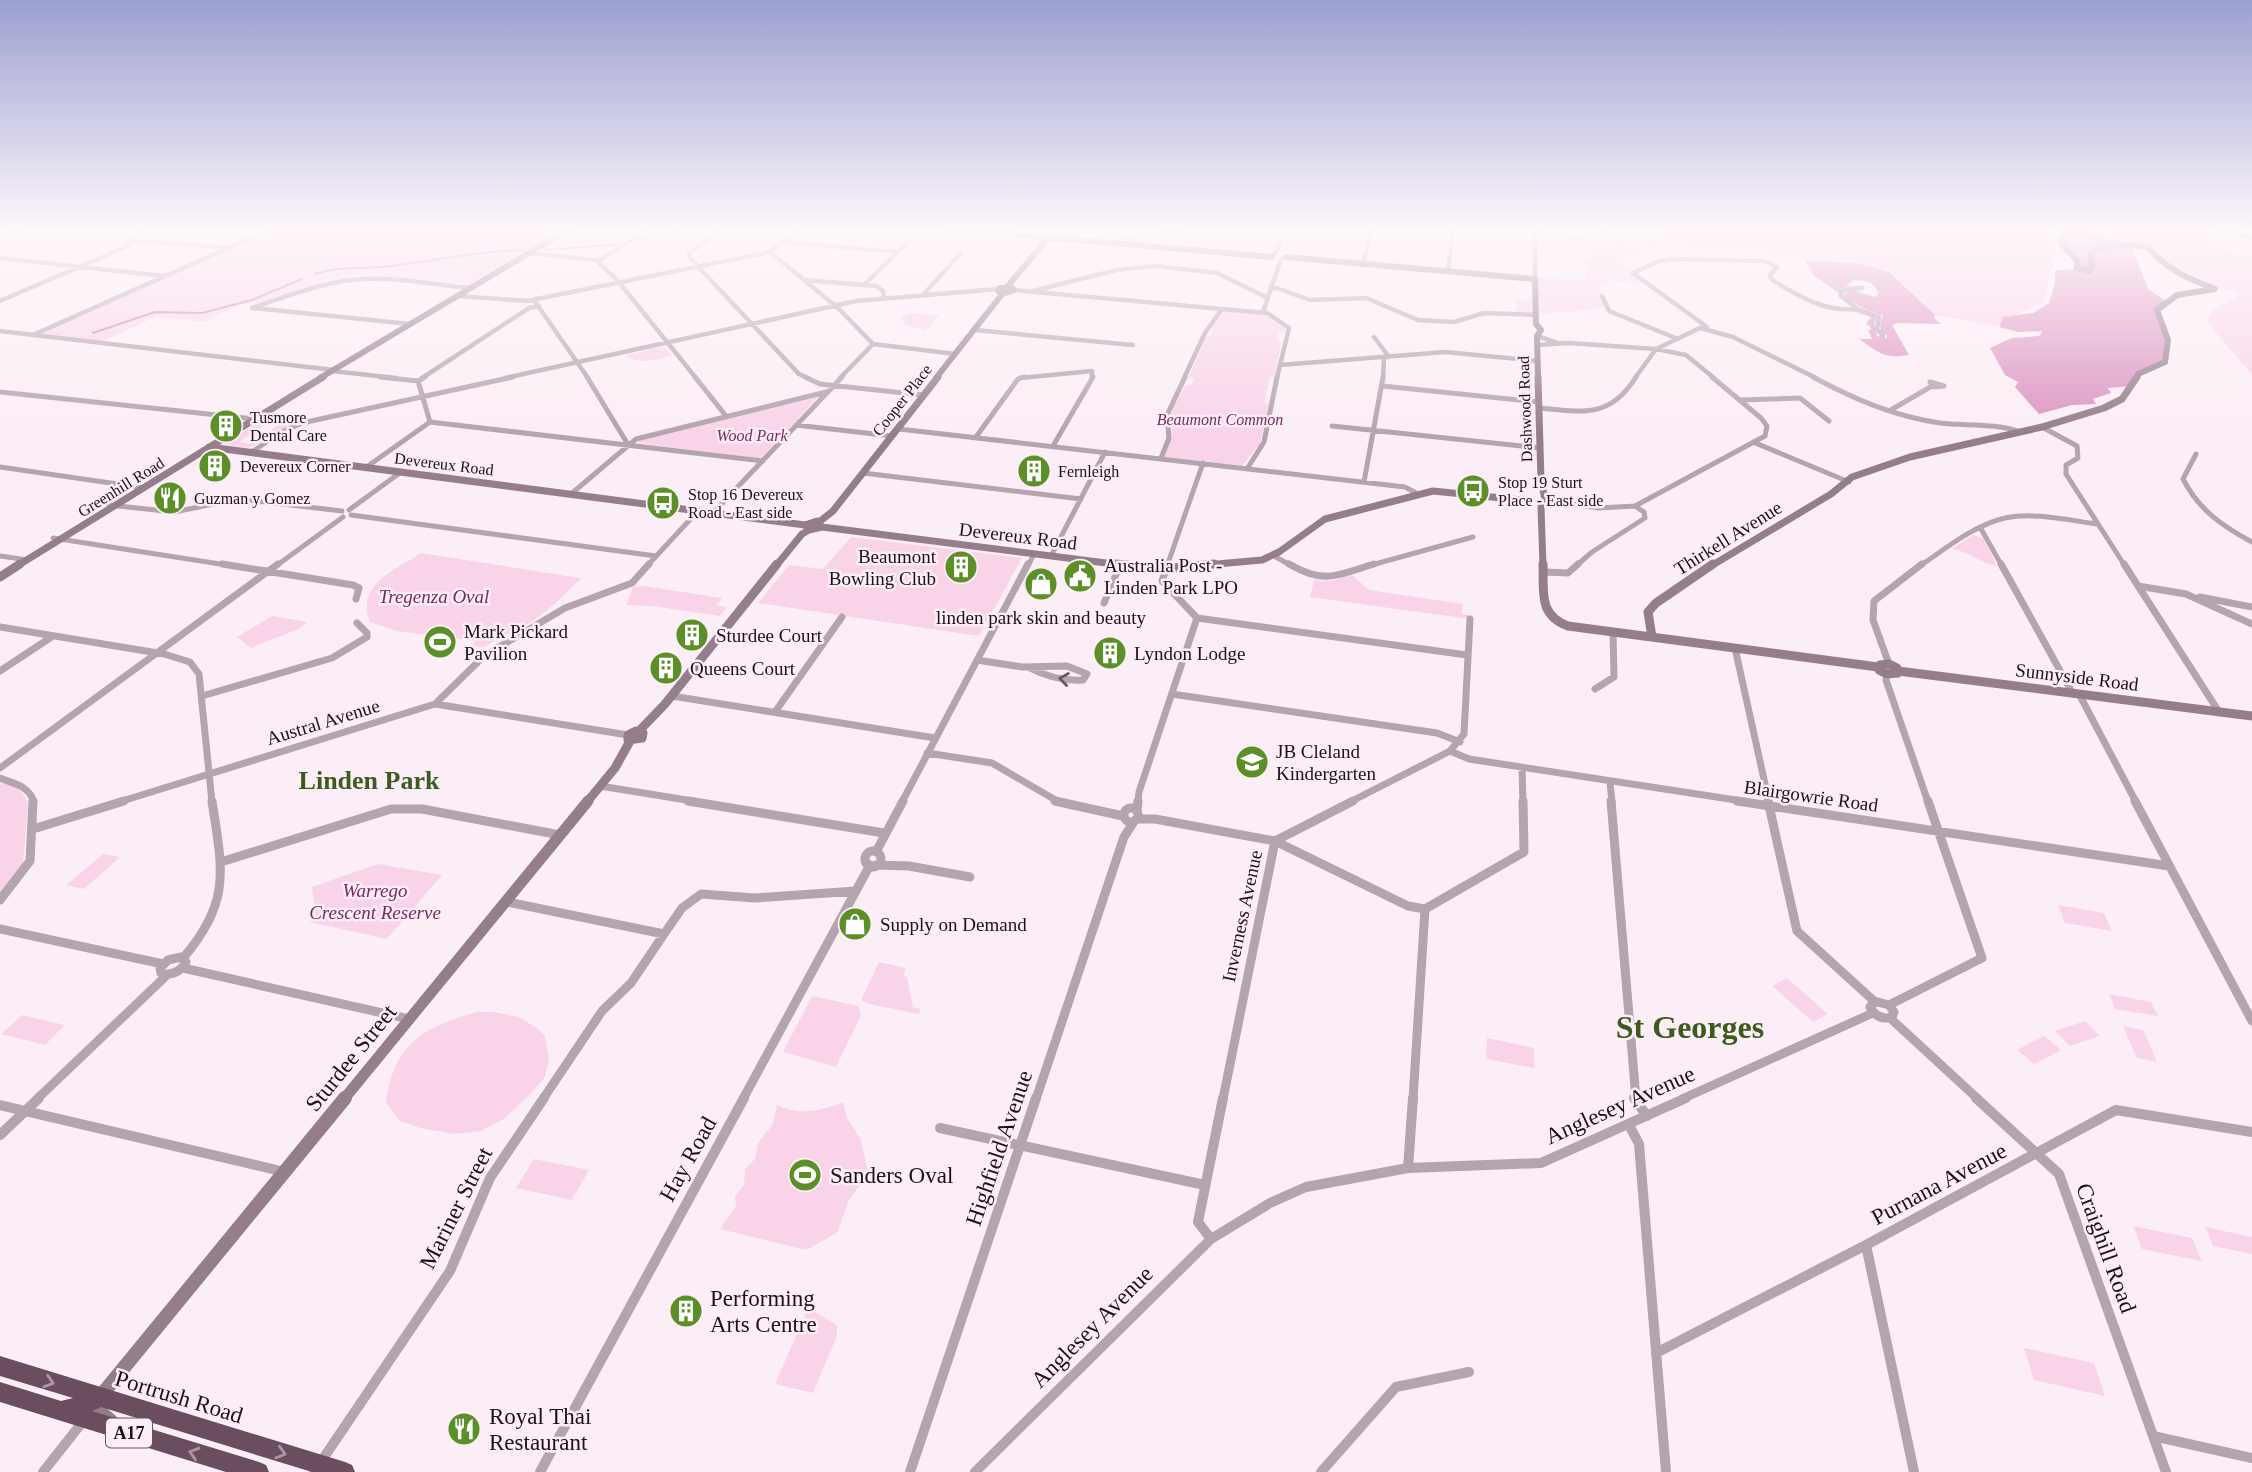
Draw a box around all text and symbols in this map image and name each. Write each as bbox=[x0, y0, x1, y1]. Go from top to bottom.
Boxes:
street label: Dashwood Road bbox=[1515, 356, 1535, 462]
street label: Cooper Place bbox=[869, 361, 936, 440]
building icon: Tusmore Dental Care bbox=[207, 407, 245, 445]
place label: Tusmore Dental Care bbox=[250, 409, 327, 444]
park label: Beaumont Common bbox=[1157, 411, 1283, 428]
park label: Wood Park bbox=[717, 427, 788, 444]
building icon: Devereux Corner bbox=[196, 447, 234, 485]
street label: Devereux Road bbox=[393, 449, 495, 479]
building icon: Fernleigh bbox=[1015, 452, 1053, 490]
street label: Greenhill Road bbox=[75, 454, 167, 520]
place label: Devereux Corner bbox=[240, 458, 351, 475]
place label: Fernleigh bbox=[1058, 463, 1119, 481]
bus stop icon: Stop 19 Sturt Place - East side bbox=[1454, 472, 1492, 510]
place label: Stop 19 Sturt Place - East side bbox=[1498, 474, 1603, 509]
restaurant icon: Guzman y Gomez bbox=[151, 479, 189, 517]
bus stop icon: Stop 16 Devereux Road - East side bbox=[644, 484, 682, 522]
place label: Stop 16 Devereux Road - East side bbox=[688, 486, 804, 521]
place label: Guzman y Gomez bbox=[194, 490, 310, 508]
street label: Thirkell Avenue bbox=[1670, 497, 1786, 579]
street label: Devereux Road bbox=[958, 518, 1079, 554]
place label: Beaumont Bowling Club bbox=[829, 546, 937, 589]
building icon: Beaumont Bowling Club bbox=[942, 548, 980, 586]
place label: Australia Post - Linden Park LPO bbox=[1104, 555, 1238, 598]
public building icon: Australia Post - Linden Park LPO bbox=[1061, 557, 1099, 595]
shop icon: linden park skin and beauty bbox=[1022, 565, 1060, 603]
park label: Tregenza Oval bbox=[379, 586, 489, 607]
place label: linden park skin and beauty bbox=[936, 607, 1146, 628]
building icon: Sturdee Court bbox=[673, 616, 711, 654]
place label: Mark Pickard Pavilion bbox=[464, 621, 568, 664]
sports icon: Mark Pickard Pavilion bbox=[421, 623, 459, 661]
place label: Sturdee Court bbox=[716, 625, 823, 646]
building icon: Lyndon Lodge bbox=[1091, 634, 1129, 672]
place label: Lyndon Lodge bbox=[1134, 643, 1245, 664]
building icon: Queens Court bbox=[647, 649, 685, 687]
place label: Queens Court bbox=[690, 658, 796, 679]
street label: Sunnyside Road bbox=[2014, 659, 2140, 695]
one-way arrow bbox=[1059, 672, 1070, 687]
street label: Austral Avenue bbox=[264, 695, 382, 749]
place label: JB Cleland Kindergarten bbox=[1276, 741, 1376, 784]
school or university icon: JB Cleland Kindergarten bbox=[1233, 743, 1271, 781]
district label: Linden Park bbox=[299, 766, 440, 795]
street label: Blairgowrie Road bbox=[1743, 776, 1880, 816]
street label: Inverness Avenue bbox=[1218, 848, 1266, 984]
park label: Warrego Crescent Reserve bbox=[309, 880, 441, 923]
shop icon: Supply on Demand bbox=[836, 905, 874, 943]
place label: Supply on Demand bbox=[880, 914, 1027, 935]
street label: Sturdee Street bbox=[300, 999, 402, 1116]
district label: St Georges bbox=[1616, 1009, 1764, 1045]
street label: Anglesey Avenue bbox=[1541, 1061, 1699, 1149]
street label: Highfield Avenue bbox=[961, 1067, 1037, 1229]
street label: Hay Road bbox=[655, 1112, 722, 1206]
street label: Purnana Avenue bbox=[1867, 1138, 2011, 1230]
street label: Mariner Street bbox=[415, 1142, 498, 1273]
sports icon: Sanders Oval bbox=[786, 1156, 824, 1194]
place label: Sanders Oval bbox=[830, 1163, 953, 1188]
street label: Craighill Road bbox=[2071, 1180, 2141, 1317]
street label: Anglesey Avenue bbox=[1026, 1261, 1158, 1393]
place label: Performing Arts Centre bbox=[710, 1286, 817, 1337]
building icon: Performing Arts Centre bbox=[667, 1292, 705, 1330]
street label: Portrush Road bbox=[112, 1366, 246, 1428]
one-way arrow bbox=[43, 1374, 55, 1388]
place label: Royal Thai Restaurant bbox=[489, 1404, 591, 1455]
restaurant icon: Royal Thai Restaurant bbox=[445, 1410, 483, 1448]
road number: A17 bbox=[106, 1418, 152, 1448]
one-way arrow bbox=[275, 1445, 287, 1460]
one-way arrow bbox=[188, 1446, 200, 1461]

